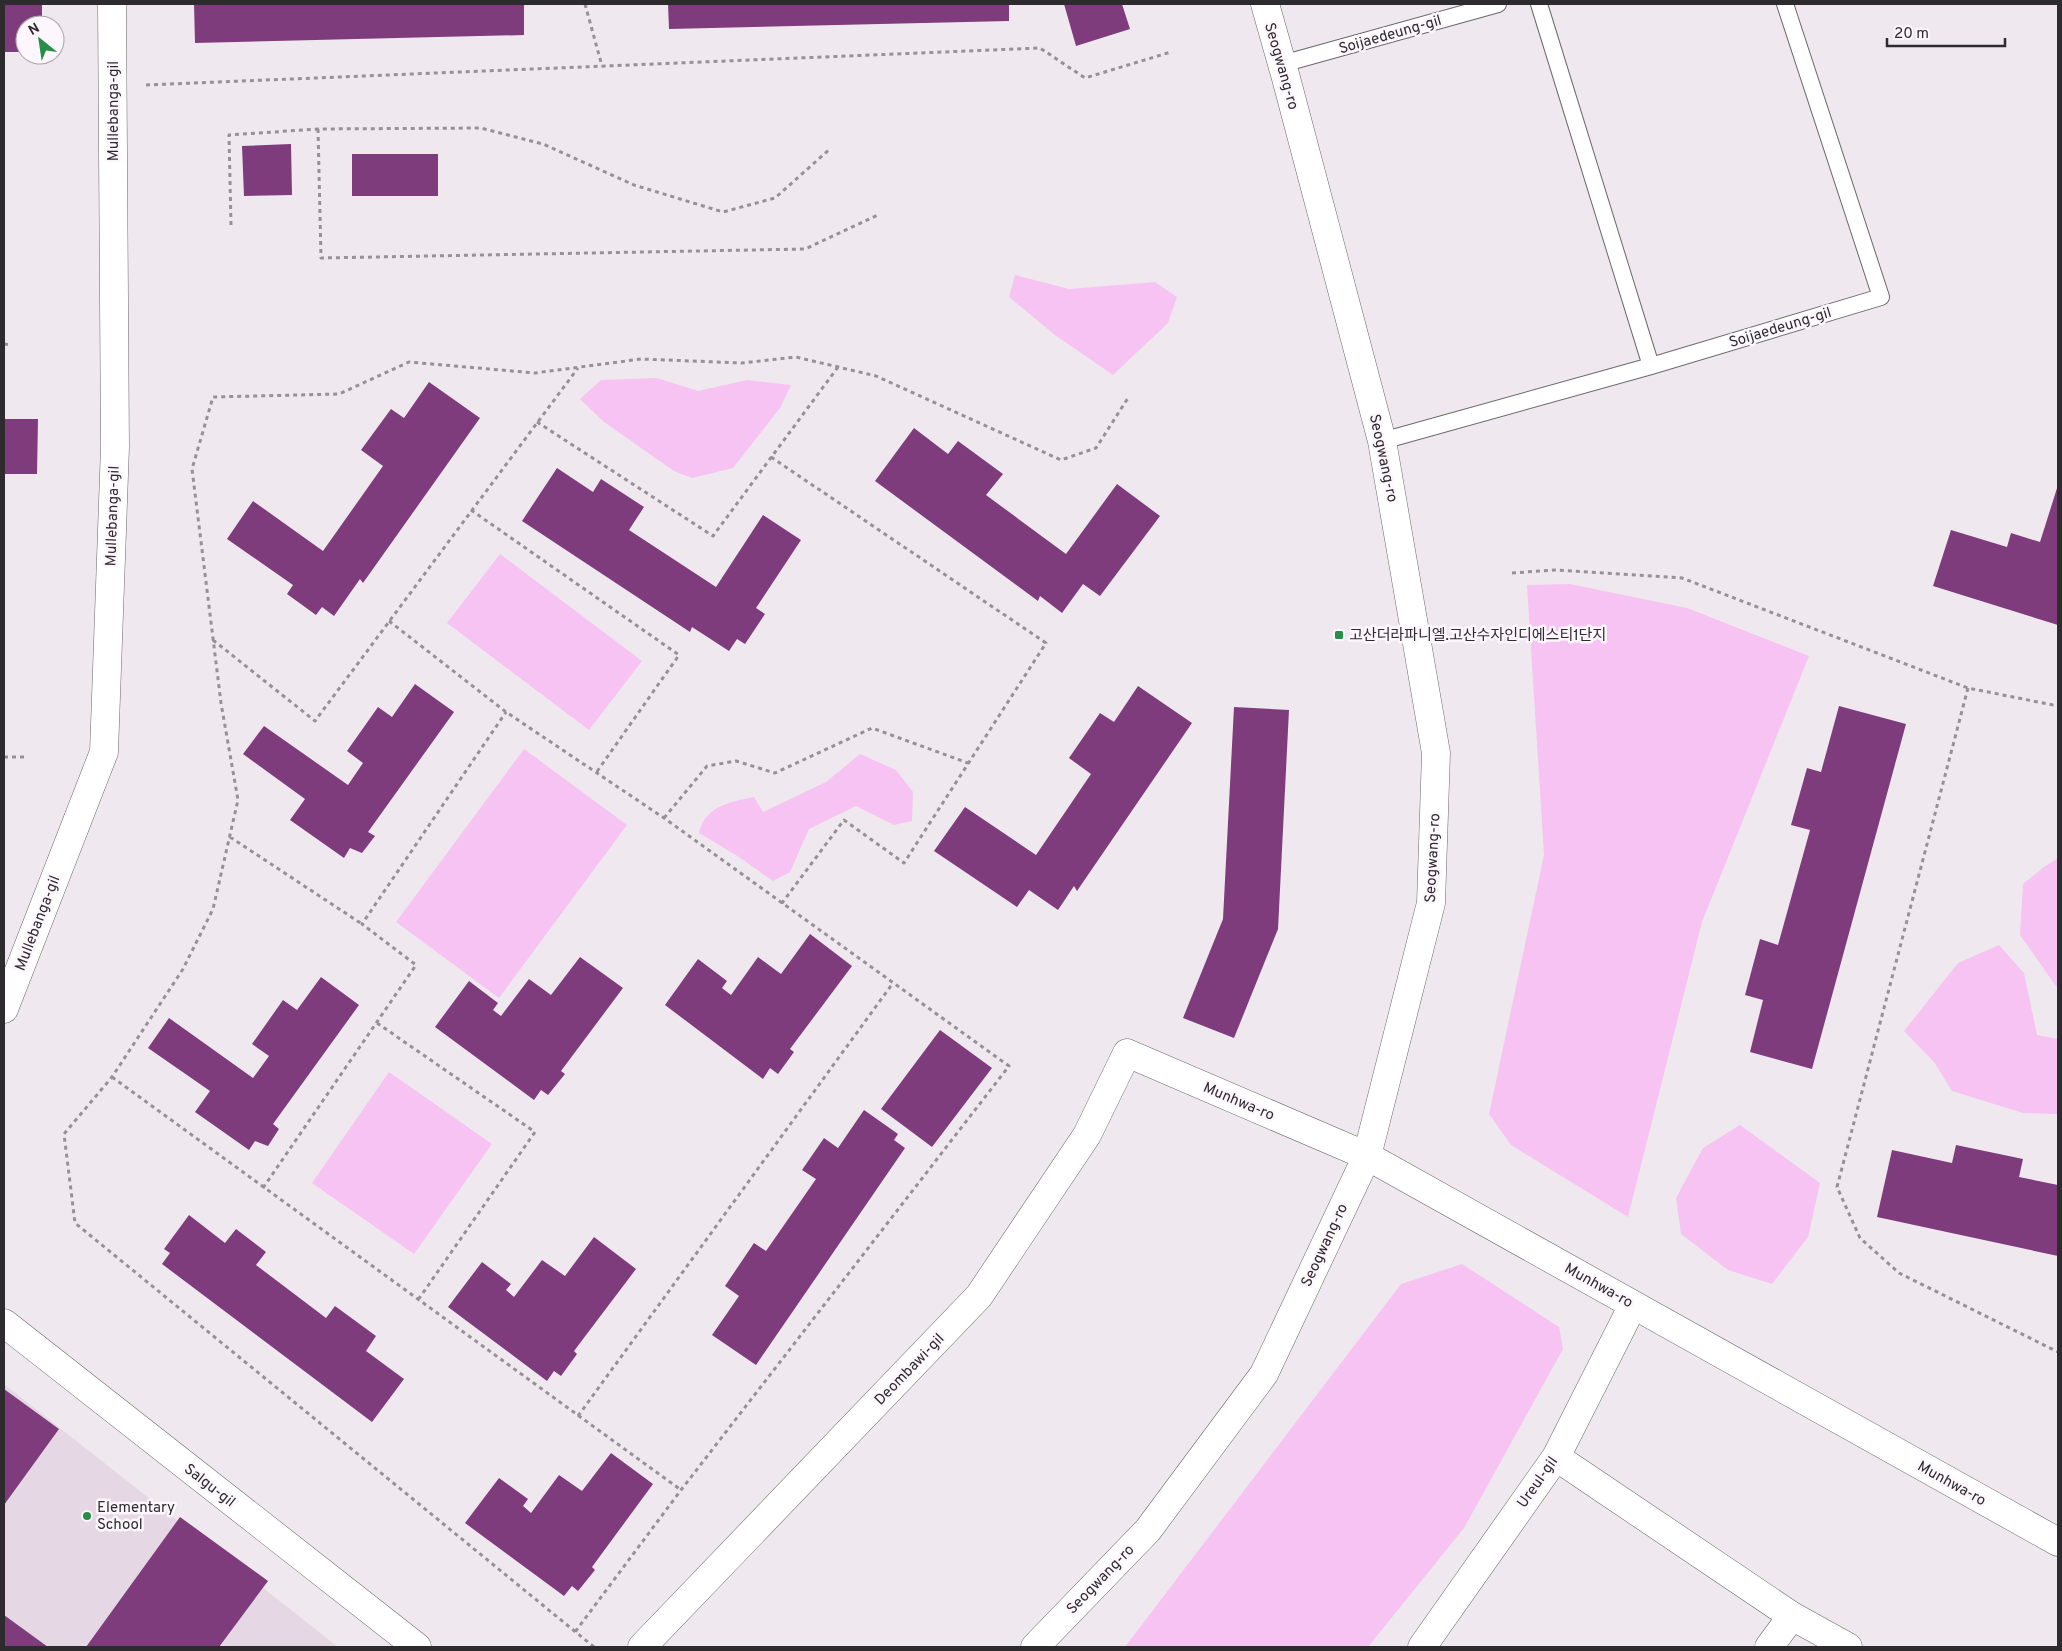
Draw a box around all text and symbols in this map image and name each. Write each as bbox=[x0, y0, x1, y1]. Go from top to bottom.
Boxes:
street label: Soijaedeung-gil bbox=[1337, 12, 1444, 59]
north arrow bbox=[15, 15, 65, 65]
scale bar bbox=[1887, 15, 2004, 47]
text: N bbox=[26, 20, 43, 40]
street label: Seogwang-ro bbox=[1259, 21, 1302, 112]
text: 20 m bbox=[1894, 25, 1929, 44]
street label: Mullebanga-gil bbox=[105, 61, 124, 161]
street label: Soijaedeung-gil bbox=[1727, 304, 1834, 353]
street label: Seogwang-ro bbox=[1364, 412, 1401, 504]
street label: Mullebanga-gil bbox=[102, 465, 125, 567]
place label: 고산더라파니엘.고산수자인디에스티1단지 bbox=[1349, 627, 1606, 646]
marker: 고산더라파니엘.고산수자인디에스티1단지 bbox=[1333, 629, 1345, 641]
street label: Seogwang-ro bbox=[1422, 813, 1445, 903]
street label: Mullebanga-gil bbox=[12, 873, 65, 974]
street label: Munhwa-ro bbox=[1200, 1079, 1277, 1126]
street label: Seogwang-ro bbox=[1298, 1201, 1353, 1290]
street label: Munhwa-ro bbox=[1561, 1260, 1636, 1313]
street label: Deombawi-gil bbox=[871, 1330, 949, 1410]
street label: Ureul-gil bbox=[1514, 1453, 1563, 1512]
street label: Munhwa-ro bbox=[1914, 1458, 1989, 1511]
street label: Salgu-gil bbox=[180, 1460, 239, 1512]
place label: Elementary School bbox=[97, 1499, 175, 1535]
marker: Elementary School bbox=[81, 1510, 93, 1522]
street label: Seogwang-ro bbox=[1063, 1541, 1139, 1619]

